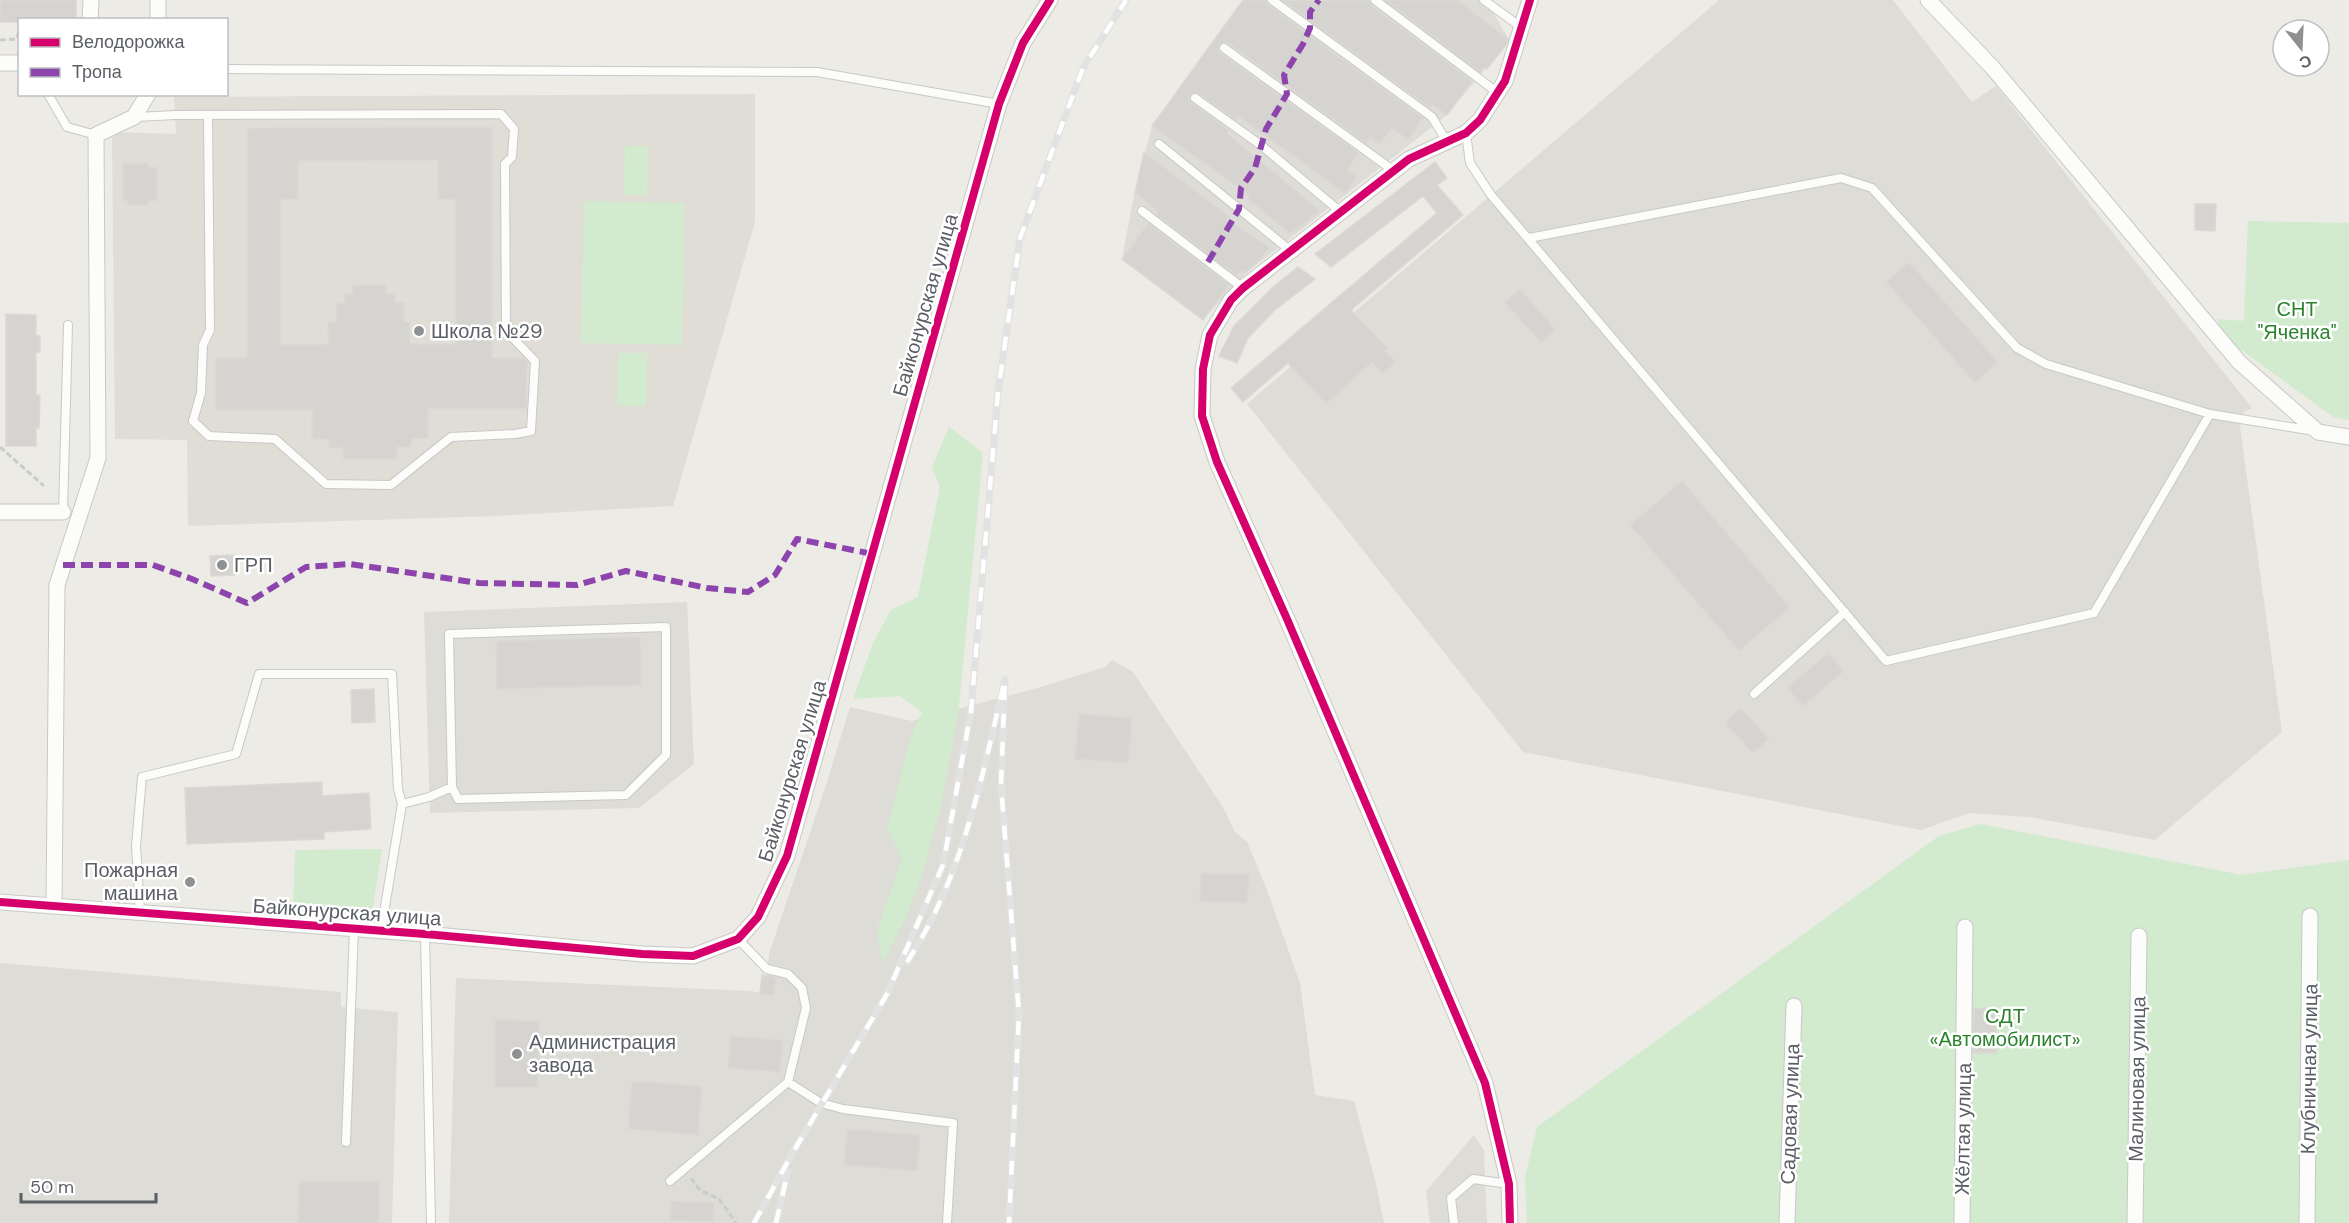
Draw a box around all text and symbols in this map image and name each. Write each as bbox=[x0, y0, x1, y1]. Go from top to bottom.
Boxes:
legend bbox=[18, 18, 228, 96]
north arrow bbox=[2271, 18, 2331, 78]
text: Велодорожка bbox=[72, 30, 185, 54]
text: С bbox=[2296, 50, 2314, 74]
text: Тропа bbox=[72, 60, 123, 84]
street label: Байконурская улица bbox=[886, 210, 964, 399]
park label: СНТ "Яченка" bbox=[2258, 296, 2337, 345]
place label: Школа №29 bbox=[431, 318, 542, 344]
marker: Школа №29 bbox=[412, 324, 426, 338]
place label: ГРП bbox=[234, 552, 273, 578]
marker: ГРП bbox=[215, 558, 229, 572]
street label: Байконурская улица bbox=[752, 676, 832, 865]
place label: Пожарная машина bbox=[84, 857, 179, 906]
marker: Пожарная машина bbox=[183, 875, 197, 889]
street label: Байконурская улица bbox=[252, 892, 443, 932]
street label: Клубничная улица bbox=[2295, 982, 2324, 1155]
street label: Малиновая улица bbox=[2123, 995, 2151, 1162]
park label: СДТ «Автомобилист» bbox=[1929, 1003, 2081, 1052]
place label: Администрация завода bbox=[529, 1029, 676, 1078]
street label: Садовая улица bbox=[1775, 1042, 1805, 1185]
marker: Администрация завода bbox=[510, 1047, 524, 1061]
street label: Жёлтая улица bbox=[1949, 1062, 1977, 1195]
scale bar bbox=[21, 1166, 156, 1204]
text: 50 m bbox=[30, 1175, 74, 1199]

